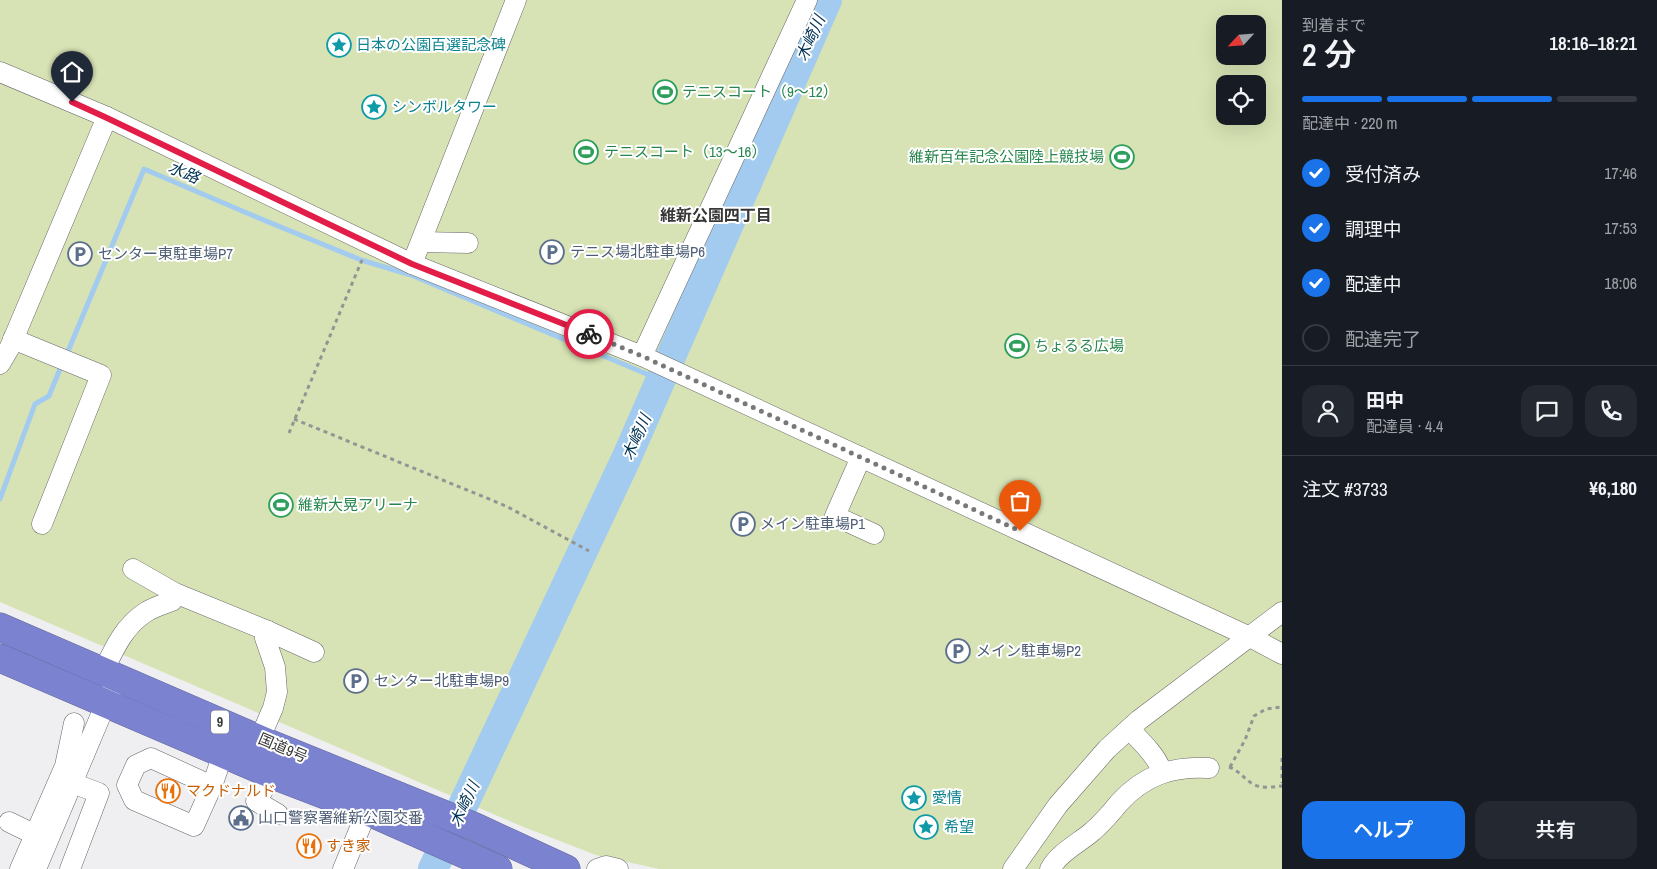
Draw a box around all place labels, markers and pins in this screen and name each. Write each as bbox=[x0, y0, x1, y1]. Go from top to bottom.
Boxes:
place icon: 日本の公園百選記念碑 bbox=[326, 32, 352, 58]
place label: 日本の公園百選記念碑 bbox=[356, 34, 506, 55]
pin bbox=[51, 51, 93, 102]
sports icon: テニスコート（9～12） bbox=[652, 79, 678, 105]
place label: テニスコート（9～12） bbox=[682, 81, 838, 102]
place icon: シンボルタワー bbox=[361, 94, 387, 120]
place label: シンボルタワー bbox=[392, 96, 497, 117]
sports icon: テニスコート（13～16） bbox=[573, 139, 599, 165]
place label: テニスコート（13～16） bbox=[604, 141, 766, 162]
sports icon: 維新百年記念公園陸上競技場 bbox=[1109, 144, 1135, 170]
place label: 維新百年記念公園陸上競技場 bbox=[909, 146, 1104, 167]
parking icon: テニス場北駐車場P6 bbox=[539, 239, 565, 265]
parking icon: センター東駐車場P7 bbox=[67, 241, 93, 267]
place label: テニス場北駐車場P6 bbox=[570, 241, 705, 262]
place label: センター東駐車場P7 bbox=[98, 243, 233, 264]
sports icon: ちょるる広場 bbox=[1004, 333, 1030, 359]
place label: ちょるる広場 bbox=[1034, 335, 1124, 356]
pin bbox=[999, 480, 1041, 531]
sports icon: 維新大晃アリーナ bbox=[268, 492, 294, 518]
place label: 維新大晃アリーナ bbox=[298, 494, 418, 515]
parking icon: メイン駐車場P1 bbox=[730, 511, 756, 537]
place label: メイン駐車場P1 bbox=[760, 513, 865, 534]
parking icon: メイン駐車場P2 bbox=[945, 638, 971, 664]
place label: メイン駐車場P2 bbox=[976, 640, 1081, 661]
parking icon: センター北駐車場P9 bbox=[343, 668, 369, 694]
place label: センター北駐車場P9 bbox=[374, 670, 509, 691]
restaurant icon: マクドナルド bbox=[155, 778, 181, 804]
place label: マクドナルド bbox=[186, 780, 276, 801]
place icon: 愛情 bbox=[901, 785, 927, 811]
place label: 愛情 bbox=[932, 787, 962, 808]
public building icon: 山口警察署維新公園交番 bbox=[228, 805, 254, 831]
place label: 山口警察署維新公園交番 bbox=[258, 807, 423, 828]
place icon: 希望 bbox=[913, 814, 939, 840]
place label: 希望 bbox=[944, 816, 974, 837]
restaurant icon: すき家 bbox=[296, 833, 322, 859]
place label: すき家 bbox=[326, 835, 371, 856]

